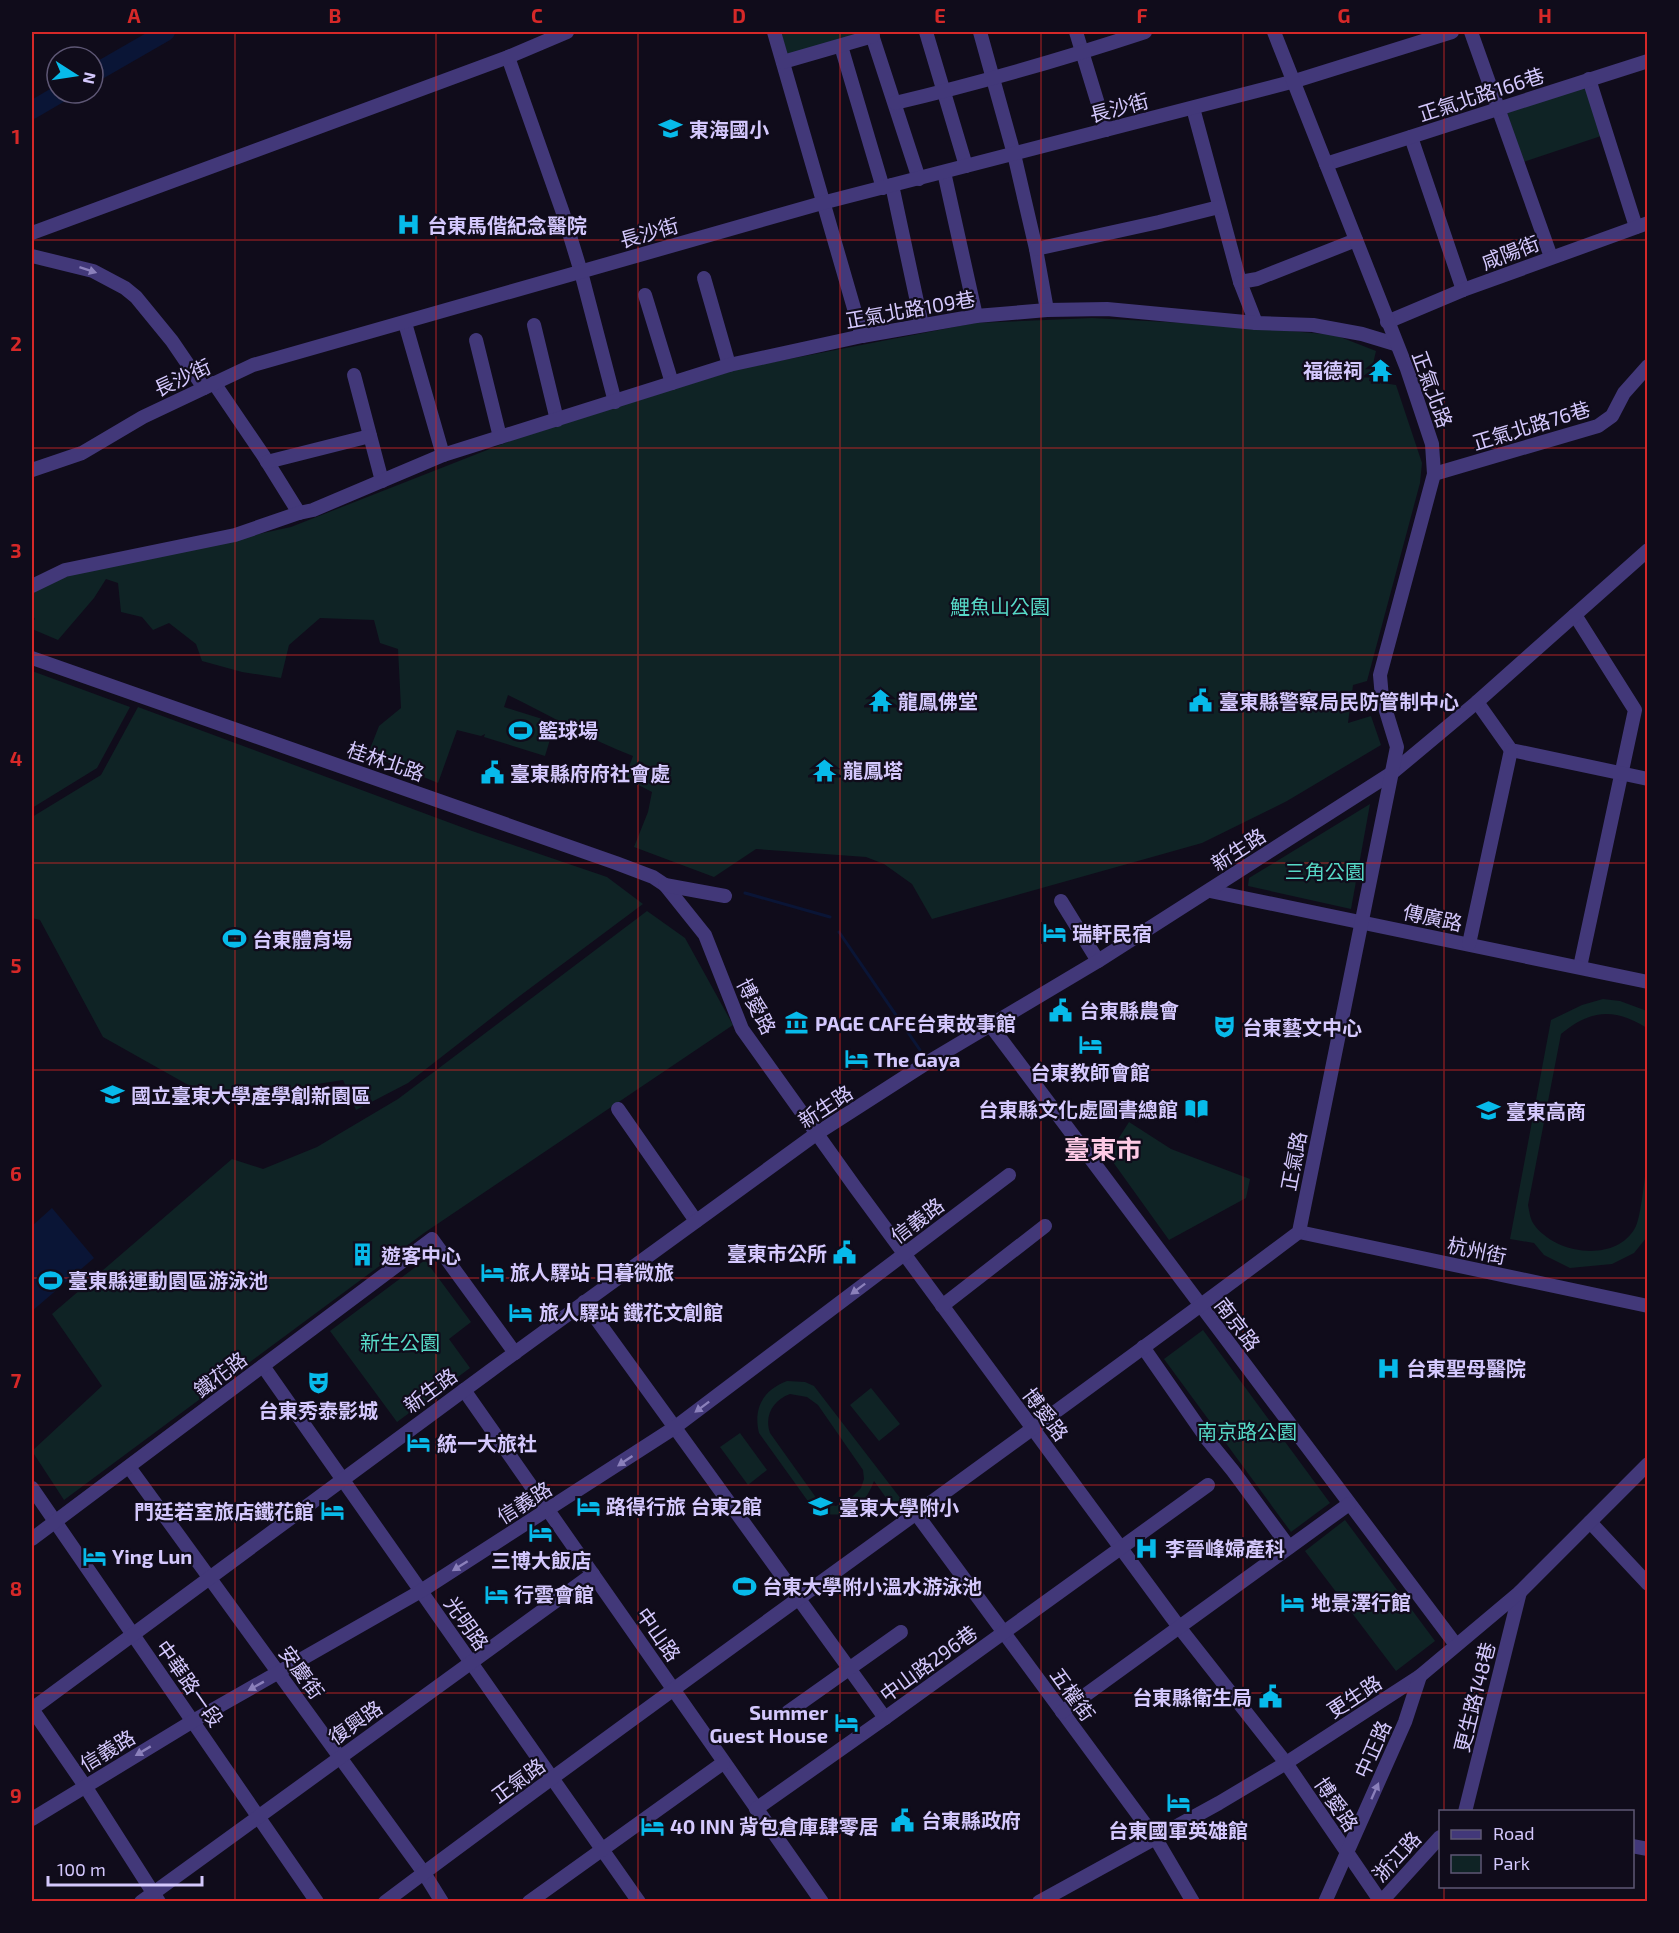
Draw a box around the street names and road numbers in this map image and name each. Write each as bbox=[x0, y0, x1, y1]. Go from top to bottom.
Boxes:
street label: 正氣北路166巷 bbox=[1415, 62, 1547, 126]
street label: 長沙街 bbox=[1087, 88, 1151, 126]
street label: 長沙街 bbox=[617, 212, 681, 252]
street label: 咸陽街 bbox=[1478, 230, 1542, 274]
street label: 正氣北路109巷 bbox=[843, 286, 977, 332]
street label: 正氣北路 bbox=[1408, 347, 1458, 431]
street label: 長沙街 bbox=[150, 353, 214, 401]
street label: 正氣北路76巷 bbox=[1469, 396, 1593, 454]
street label: 桂林北路 bbox=[344, 737, 428, 785]
street label: 新生路 bbox=[1206, 823, 1270, 875]
street label: 傳廣路 bbox=[1401, 899, 1465, 935]
street label: 博愛路 bbox=[733, 974, 781, 1038]
street label: 新生路 bbox=[793, 1080, 857, 1132]
street label: 正氣路 bbox=[1275, 1129, 1311, 1193]
street label: 信義路 bbox=[886, 1192, 948, 1248]
street label: 杭州街 bbox=[1445, 1232, 1509, 1268]
street label: 南京路 bbox=[1210, 1293, 1266, 1355]
street label: 鐵花路 bbox=[189, 1346, 251, 1402]
street label: 新生路 bbox=[399, 1363, 461, 1417]
street label: 博愛路 bbox=[1018, 1383, 1074, 1445]
street label: 信義路 bbox=[492, 1476, 556, 1528]
street label: 光明路 bbox=[440, 1592, 494, 1654]
street label: 中山路 bbox=[632, 1603, 686, 1665]
street label: 中山路296巷 bbox=[875, 1620, 981, 1706]
street label: 中華路一段 bbox=[151, 1635, 229, 1731]
street label: 更生路148巷 bbox=[1449, 1640, 1499, 1754]
street label: 安慶街 bbox=[275, 1641, 329, 1703]
street label: 五權街 bbox=[1046, 1663, 1100, 1725]
street label: 更生路 bbox=[1322, 1670, 1386, 1722]
street label: 復興路 bbox=[324, 1695, 386, 1749]
street label: 中正路 bbox=[1349, 1717, 1395, 1781]
street label: 信義路 bbox=[75, 1724, 139, 1776]
street label: 正氣路 bbox=[487, 1753, 549, 1807]
street label: 博愛路 bbox=[1310, 1772, 1364, 1836]
street label: 浙江路 bbox=[1367, 1826, 1425, 1886]

